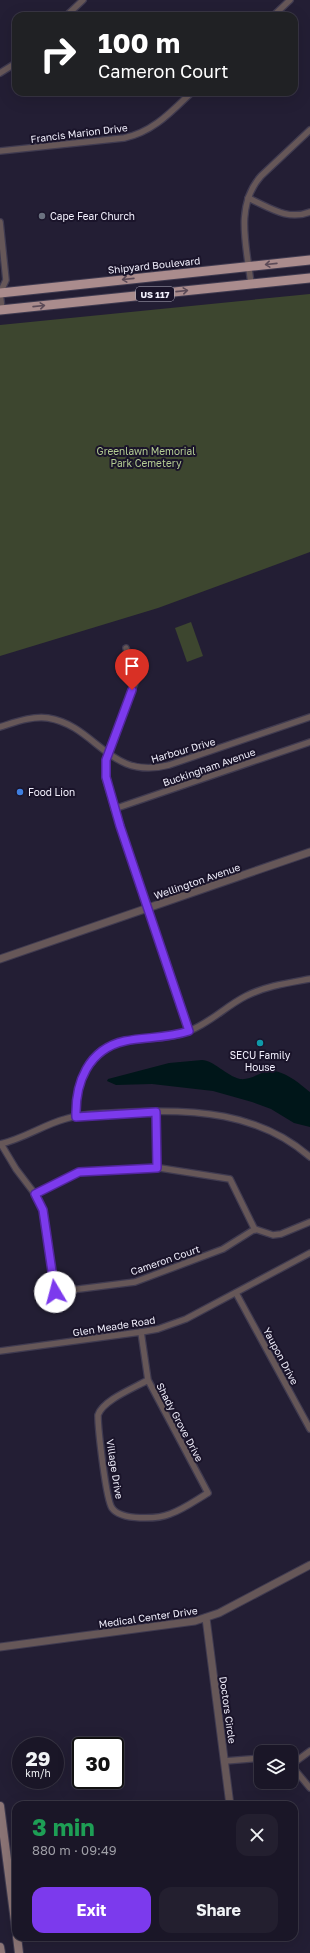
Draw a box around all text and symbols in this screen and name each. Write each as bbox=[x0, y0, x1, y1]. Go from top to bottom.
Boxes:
text: 100 m bbox=[98, 26, 180, 59]
icon: right bbox=[32, 28, 84, 80]
text: Cameron Court bbox=[98, 60, 229, 82]
street label: Francis Marion Drive bbox=[30, 121, 128, 145]
place label: Cape Fear Church bbox=[50, 210, 135, 222]
marker: Cape Fear Church bbox=[37, 211, 47, 221]
street label: Shipyard Boulevard bbox=[107, 254, 201, 276]
one-way arrow bbox=[265, 260, 278, 268]
one-way arrow bbox=[122, 275, 135, 283]
road number: US 117 bbox=[136, 287, 174, 301]
one-way arrow bbox=[175, 288, 188, 295]
one-way arrow bbox=[32, 303, 45, 310]
park label: Greenlawn Memorial Park Cemetery bbox=[97, 445, 195, 469]
pin bbox=[115, 649, 149, 690]
icon: arrive bbox=[121, 655, 143, 677]
street label: Harbour Drive bbox=[149, 735, 217, 765]
street label: Buckingham Avenue bbox=[161, 745, 257, 789]
place label: Food Lion bbox=[28, 786, 75, 798]
marker: Food Lion bbox=[15, 787, 25, 797]
street label: Wellington Avenue bbox=[152, 861, 242, 901]
marker: SECU Family House bbox=[255, 1038, 265, 1048]
place label: SECU Family House bbox=[230, 1049, 291, 1073]
street label: Cameron Court bbox=[129, 1243, 201, 1277]
position arrow bbox=[34, 1271, 76, 1313]
street label: Glen Meade Road bbox=[72, 1314, 156, 1338]
street label: Yaupon Drive bbox=[261, 1325, 301, 1387]
street label: Shady Grove Drive bbox=[154, 1381, 206, 1464]
street label: Village Drive bbox=[104, 1438, 126, 1500]
street label: Medical Center Drive bbox=[98, 1604, 198, 1630]
street label: Doctors Circle bbox=[217, 1676, 239, 1745]
speed limit sign: 30 bbox=[72, 1737, 124, 1789]
map controls bbox=[254, 1745, 298, 1789]
button: layers bbox=[254, 1745, 298, 1789]
text: 29 bbox=[26, 1746, 50, 1770]
text: km/h bbox=[25, 1767, 51, 1779]
text: 3 min bbox=[32, 1812, 95, 1841]
button: close bbox=[236, 1814, 278, 1856]
text: 880 m · 09:49 bbox=[32, 1842, 117, 1858]
button: Exit bbox=[32, 1887, 151, 1933]
button: Share bbox=[159, 1887, 278, 1933]

